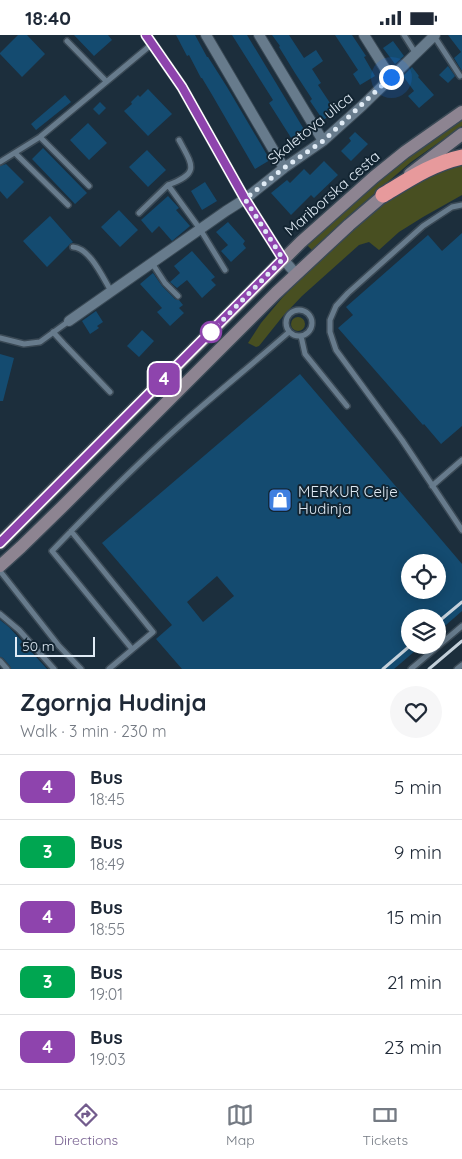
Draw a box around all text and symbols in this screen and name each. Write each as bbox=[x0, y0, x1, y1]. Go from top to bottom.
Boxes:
text: 18:40 bbox=[25, 6, 71, 30]
your location bbox=[379, 65, 404, 90]
street label: Skaletova ulica bbox=[263, 88, 357, 168]
street label: Mariborska cesta bbox=[280, 146, 384, 240]
unlabelled marker bbox=[200, 321, 222, 343]
line badge: 4 bbox=[148, 363, 180, 395]
text: 4 bbox=[159, 367, 169, 390]
place label: MERKUR Celje Hudinja bbox=[298, 482, 398, 518]
shop icon: MERKUR Celje Hudinja bbox=[267, 487, 293, 513]
map controls bbox=[401, 554, 446, 654]
button: locate bbox=[401, 554, 446, 599]
button: layers bbox=[401, 609, 446, 654]
scale bar bbox=[15, 634, 95, 657]
text: 50 m bbox=[22, 637, 55, 655]
button: heart bbox=[390, 686, 442, 738]
text: Zgornja Hudinja bbox=[20, 687, 207, 717]
text: Walk · 3 min · 230 m bbox=[20, 721, 167, 741]
text: Bus bbox=[90, 765, 123, 789]
text: 4 bbox=[42, 775, 53, 798]
text: 5 min bbox=[394, 775, 442, 799]
text: 18:45 bbox=[90, 789, 125, 809]
text: Bus bbox=[90, 830, 123, 854]
text: 3 bbox=[43, 840, 52, 863]
text: 9 min bbox=[394, 840, 442, 864]
text: 18:49 bbox=[90, 854, 125, 874]
text: Bus bbox=[90, 895, 123, 919]
text: 4 bbox=[42, 905, 53, 928]
text: 15 min bbox=[387, 905, 442, 929]
text: 18:55 bbox=[90, 919, 125, 939]
text: Bus bbox=[90, 960, 123, 984]
text: 3 bbox=[43, 970, 52, 993]
text: 21 min bbox=[387, 970, 442, 994]
text: 19:01 bbox=[90, 984, 123, 1004]
text: Bus bbox=[90, 1025, 123, 1049]
text: 4 bbox=[42, 1035, 53, 1058]
text: 23 min bbox=[384, 1035, 442, 1059]
text: 19:03 bbox=[90, 1049, 126, 1069]
tab: Directions bbox=[54, 1101, 118, 1149]
tab: Map bbox=[226, 1101, 255, 1149]
tab: Tickets bbox=[363, 1101, 408, 1149]

